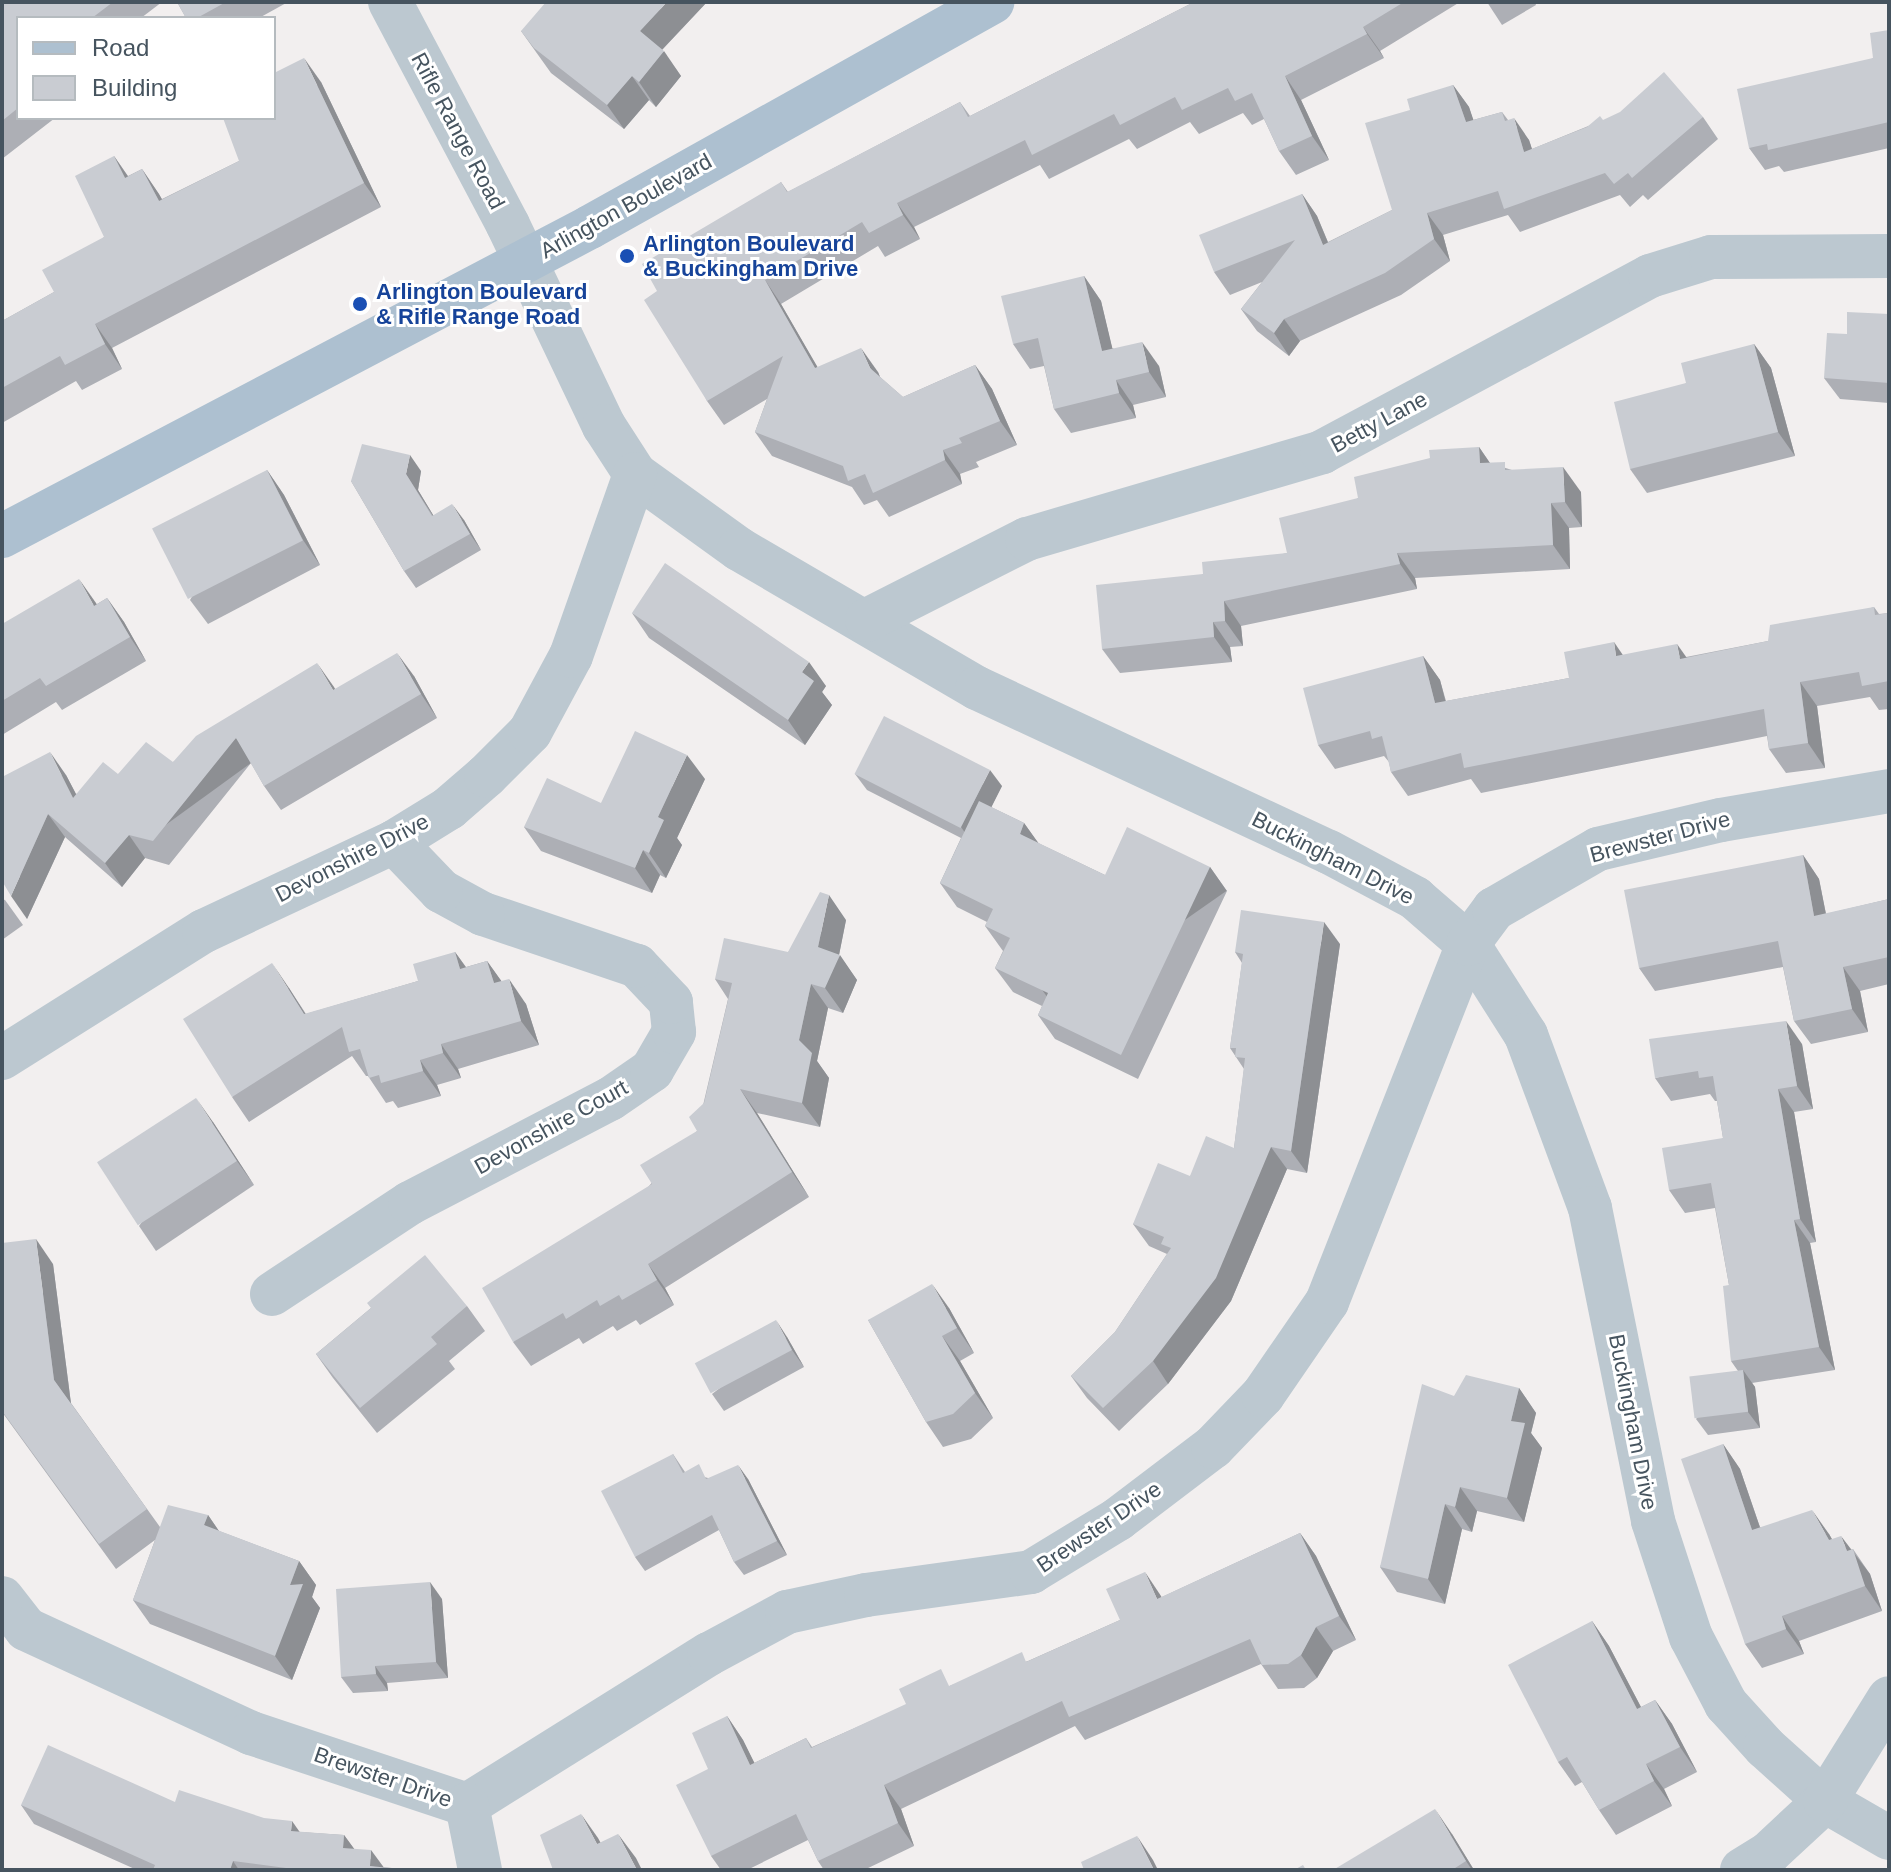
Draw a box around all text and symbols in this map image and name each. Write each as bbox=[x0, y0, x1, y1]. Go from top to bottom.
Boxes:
legend bbox=[16, 16, 276, 120]
text: Road bbox=[92, 34, 149, 61]
street label: Rifle Range Road bbox=[406, 48, 510, 214]
text: Building bbox=[92, 74, 177, 101]
street label: Arlington Boulevard bbox=[536, 148, 716, 264]
place label: Arlington Boulevard & Buckingham Drive bbox=[643, 230, 858, 282]
marker: Arlington Boulevard & Buckingham Drive bbox=[618, 247, 636, 265]
place label: Arlington Boulevard & Rifle Range Road bbox=[376, 278, 587, 330]
marker: Arlington Boulevard & Rifle Range Road bbox=[351, 295, 369, 313]
street label: Betty Lane bbox=[1326, 386, 1432, 458]
street label: Buckingham Drive bbox=[1247, 806, 1419, 910]
street label: Brewster Drive bbox=[1587, 806, 1733, 868]
street label: Devonshire Drive bbox=[271, 808, 433, 908]
street label: Devonshire Court bbox=[470, 1074, 632, 1180]
street label: Buckingham Drive bbox=[1603, 1332, 1663, 1512]
street label: Brewster Drive bbox=[1032, 1476, 1166, 1578]
street label: Brewster Drive bbox=[311, 1741, 455, 1813]

